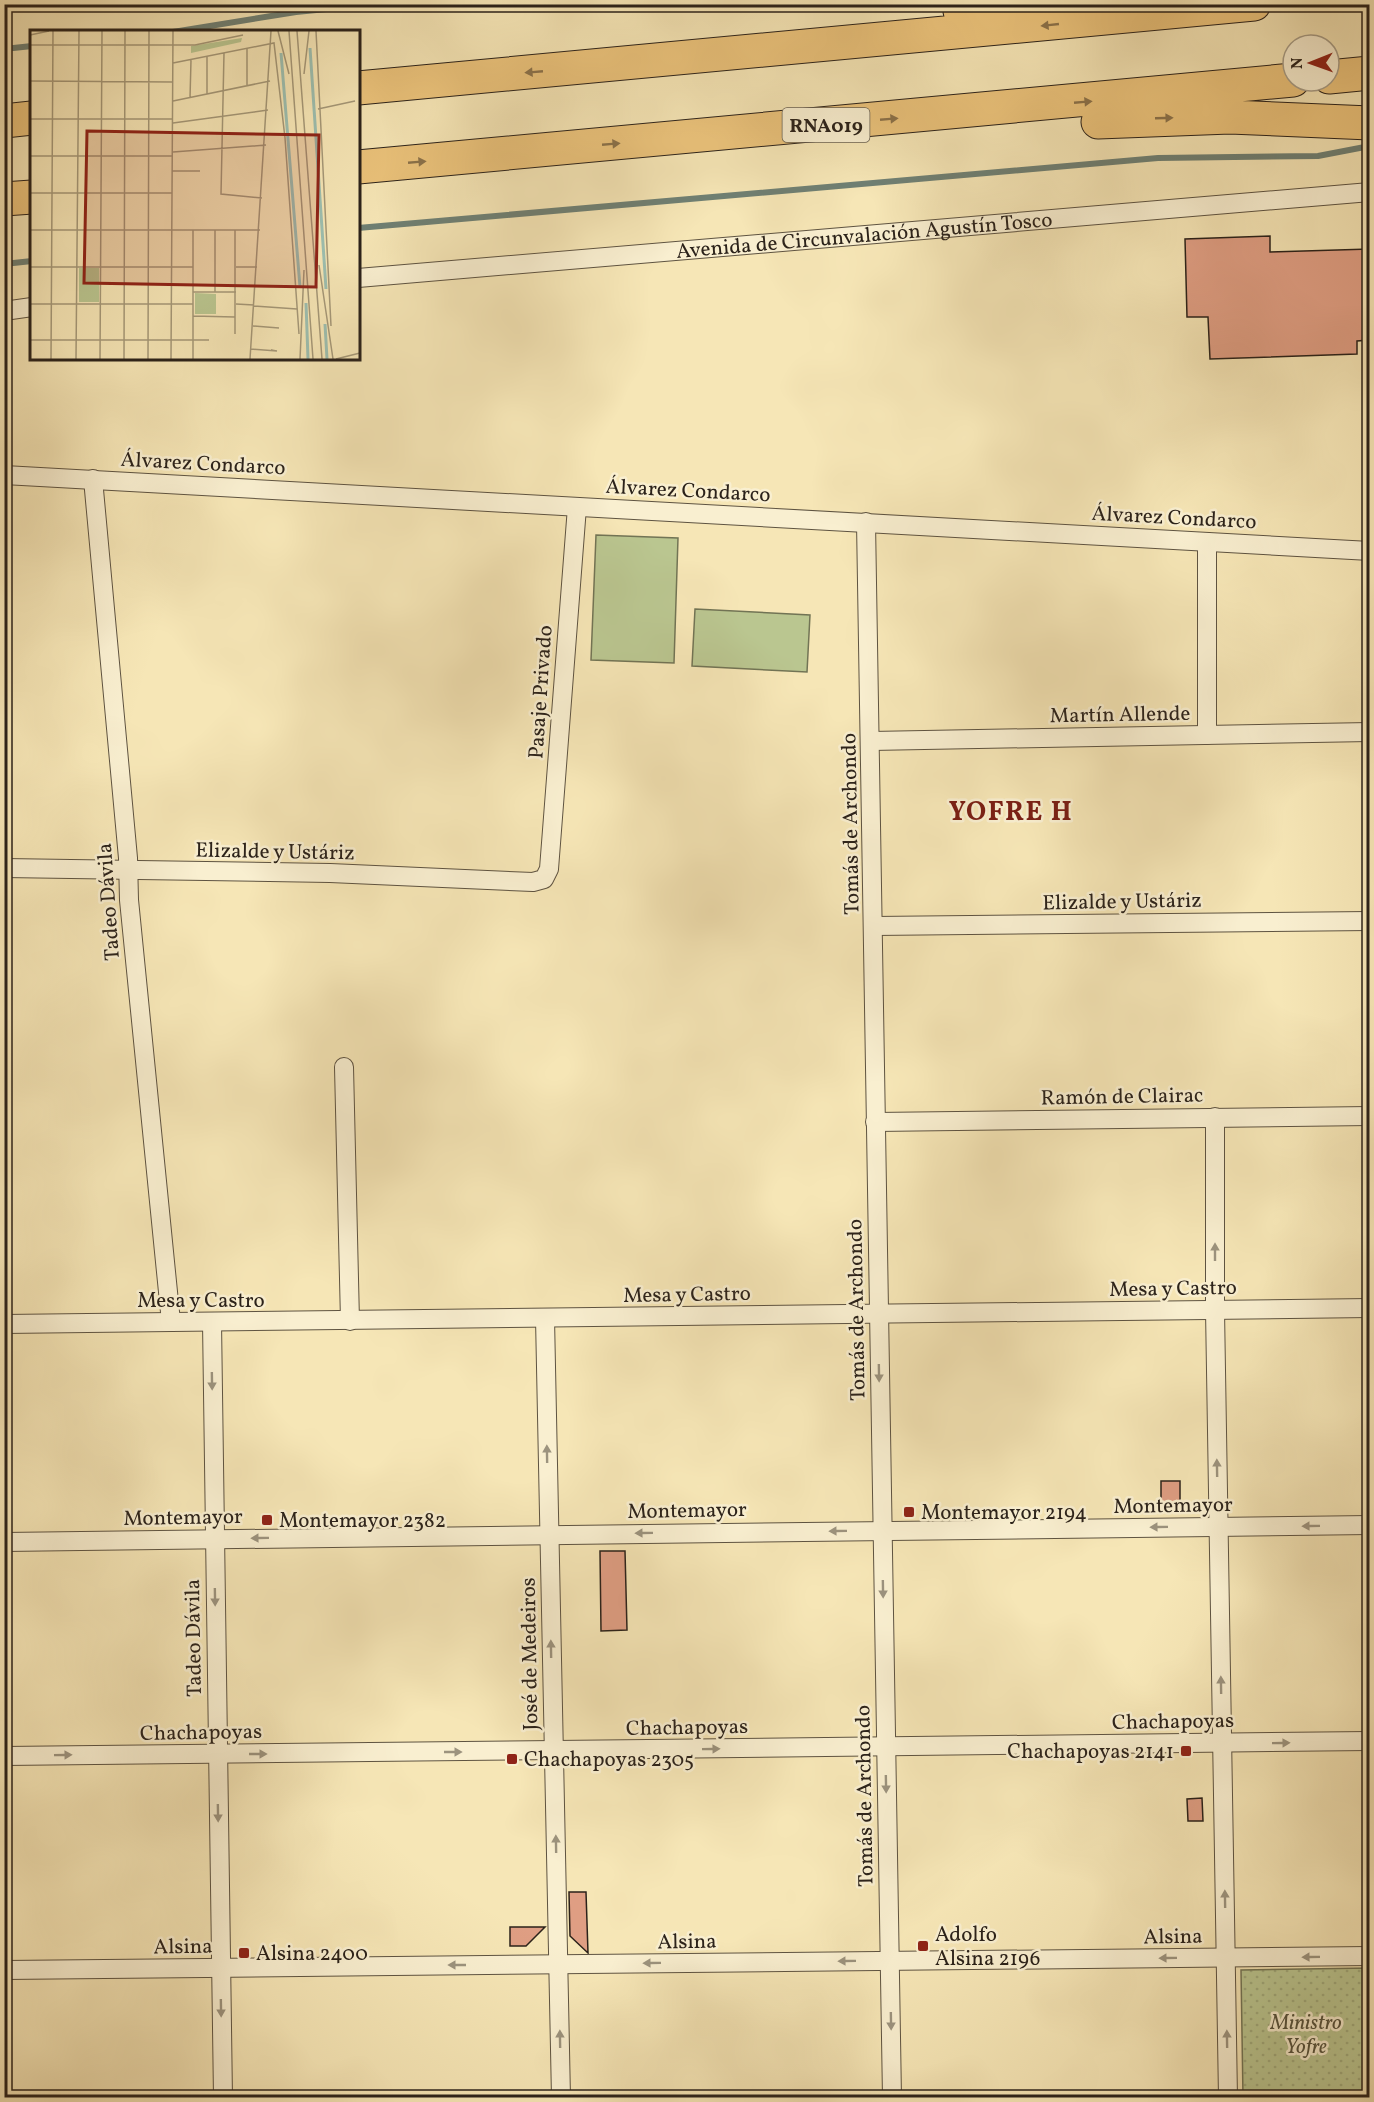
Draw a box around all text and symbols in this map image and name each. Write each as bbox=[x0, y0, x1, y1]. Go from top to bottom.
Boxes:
one-way arrow bbox=[1040, 20, 1059, 30]
inset map bbox=[30, 30, 360, 360]
north arrow bbox=[1281, 33, 1341, 93]
text: N bbox=[1287, 57, 1309, 69]
one-way arrow bbox=[524, 67, 543, 77]
one-way arrow bbox=[1074, 97, 1093, 107]
road number: RNA019 bbox=[782, 108, 870, 142]
one-way arrow bbox=[1154, 113, 1173, 123]
one-way arrow bbox=[879, 114, 898, 124]
one-way arrow bbox=[601, 139, 620, 149]
one-way arrow bbox=[407, 157, 426, 167]
street label: Avenida de Circunvalación Agustín Tosco bbox=[675, 206, 1054, 267]
street label: Álvarez Condarco bbox=[120, 446, 286, 483]
street label: Álvarez Condarco bbox=[605, 473, 771, 510]
street label: Álvarez Condarco bbox=[1091, 500, 1257, 537]
street label: Pasaje Privado bbox=[522, 624, 561, 760]
street label: Martín Allende bbox=[1049, 700, 1191, 731]
street label: Tomás de Archondo bbox=[835, 733, 868, 915]
district label: YOFRE H bbox=[949, 794, 1073, 832]
street label: Elizalde y Ustáriz bbox=[195, 837, 355, 868]
street label: Tadeo Dávila bbox=[91, 842, 128, 962]
street label: Elizalde y Ustáriz bbox=[1042, 887, 1202, 918]
street label: Ramón de Clairac bbox=[1040, 1082, 1204, 1113]
street label: Tomás de Archondo bbox=[841, 1219, 874, 1401]
one-way arrow bbox=[1210, 1243, 1220, 1262]
street label: Mesa y Castro bbox=[1109, 1274, 1237, 1305]
street label: Mesa y Castro bbox=[623, 1280, 751, 1311]
street label: Mesa y Castro bbox=[137, 1287, 265, 1316]
one-way arrow bbox=[874, 1363, 884, 1382]
one-way arrow bbox=[208, 1371, 217, 1390]
one-way arrow bbox=[542, 1445, 552, 1464]
one-way arrow bbox=[1212, 1459, 1222, 1478]
street label: Montemayor bbox=[1113, 1491, 1233, 1522]
street label: Montemayor bbox=[627, 1496, 747, 1527]
place label: Montemayor 2194 bbox=[921, 1499, 1087, 1528]
street label: Montemayor bbox=[123, 1503, 243, 1534]
marker: Montemayor 2194 bbox=[902, 1505, 916, 1519]
place label: Montemayor 2382 bbox=[279, 1507, 446, 1536]
marker: Montemayor 2382 bbox=[260, 1513, 274, 1527]
one-way arrow bbox=[1302, 1521, 1321, 1531]
one-way arrow bbox=[1150, 1523, 1169, 1532]
one-way arrow bbox=[829, 1526, 848, 1536]
one-way arrow bbox=[634, 1528, 653, 1538]
one-way arrow bbox=[250, 1533, 269, 1543]
street label: José de Medeiros bbox=[515, 1577, 546, 1731]
street label: Tadeo Dávila bbox=[179, 1579, 210, 1697]
one-way arrow bbox=[878, 1579, 888, 1598]
one-way arrow bbox=[210, 1587, 220, 1606]
one-way arrow bbox=[547, 1640, 556, 1659]
one-way arrow bbox=[1217, 1675, 1226, 1694]
street label: Tomás de Archondo bbox=[849, 1705, 882, 1887]
street label: Chachapoyas bbox=[1112, 1707, 1234, 1738]
street label: Chachapoyas bbox=[626, 1713, 748, 1744]
street label: Chachapoyas bbox=[140, 1718, 262, 1749]
place label: Chachapoyas 2141 bbox=[1007, 1738, 1174, 1767]
one-way arrow bbox=[1272, 1738, 1291, 1747]
marker: Chachapoyas 2141 bbox=[1179, 1744, 1193, 1758]
one-way arrow bbox=[701, 1745, 720, 1754]
place label: Chachapoyas 2305 bbox=[524, 1746, 694, 1775]
one-way arrow bbox=[443, 1747, 462, 1757]
one-way arrow bbox=[248, 1749, 267, 1758]
one-way arrow bbox=[53, 1750, 72, 1760]
marker: Chachapoyas 2305 bbox=[505, 1752, 519, 1766]
one-way arrow bbox=[882, 1774, 891, 1793]
one-way arrow bbox=[213, 1803, 223, 1822]
one-way arrow bbox=[551, 1835, 561, 1854]
one-way arrow bbox=[1220, 1890, 1230, 1909]
place label: Adolfo Alsina 2196 bbox=[935, 1921, 1040, 1974]
street label: Alsina bbox=[1143, 1922, 1203, 1953]
street label: Alsina bbox=[657, 1927, 717, 1958]
street label: Alsina bbox=[153, 1932, 213, 1963]
marker: Adolfo Alsina 2196 bbox=[916, 1939, 930, 1953]
place label: Alsina 2400 bbox=[256, 1940, 368, 1969]
marker: Alsina 2400 bbox=[237, 1946, 251, 1960]
one-way arrow bbox=[1302, 1952, 1321, 1962]
one-way arrow bbox=[1158, 1953, 1177, 1963]
one-way arrow bbox=[837, 1956, 856, 1966]
one-way arrow bbox=[642, 1959, 661, 1968]
one-way arrow bbox=[447, 1960, 466, 1970]
one-way arrow bbox=[216, 1998, 226, 2017]
park label: Ministro Yofre bbox=[1269, 2009, 1342, 2062]
one-way arrow bbox=[886, 2011, 895, 2030]
one-way arrow bbox=[555, 2030, 565, 2049]
one-way arrow bbox=[1222, 2030, 1232, 2049]

